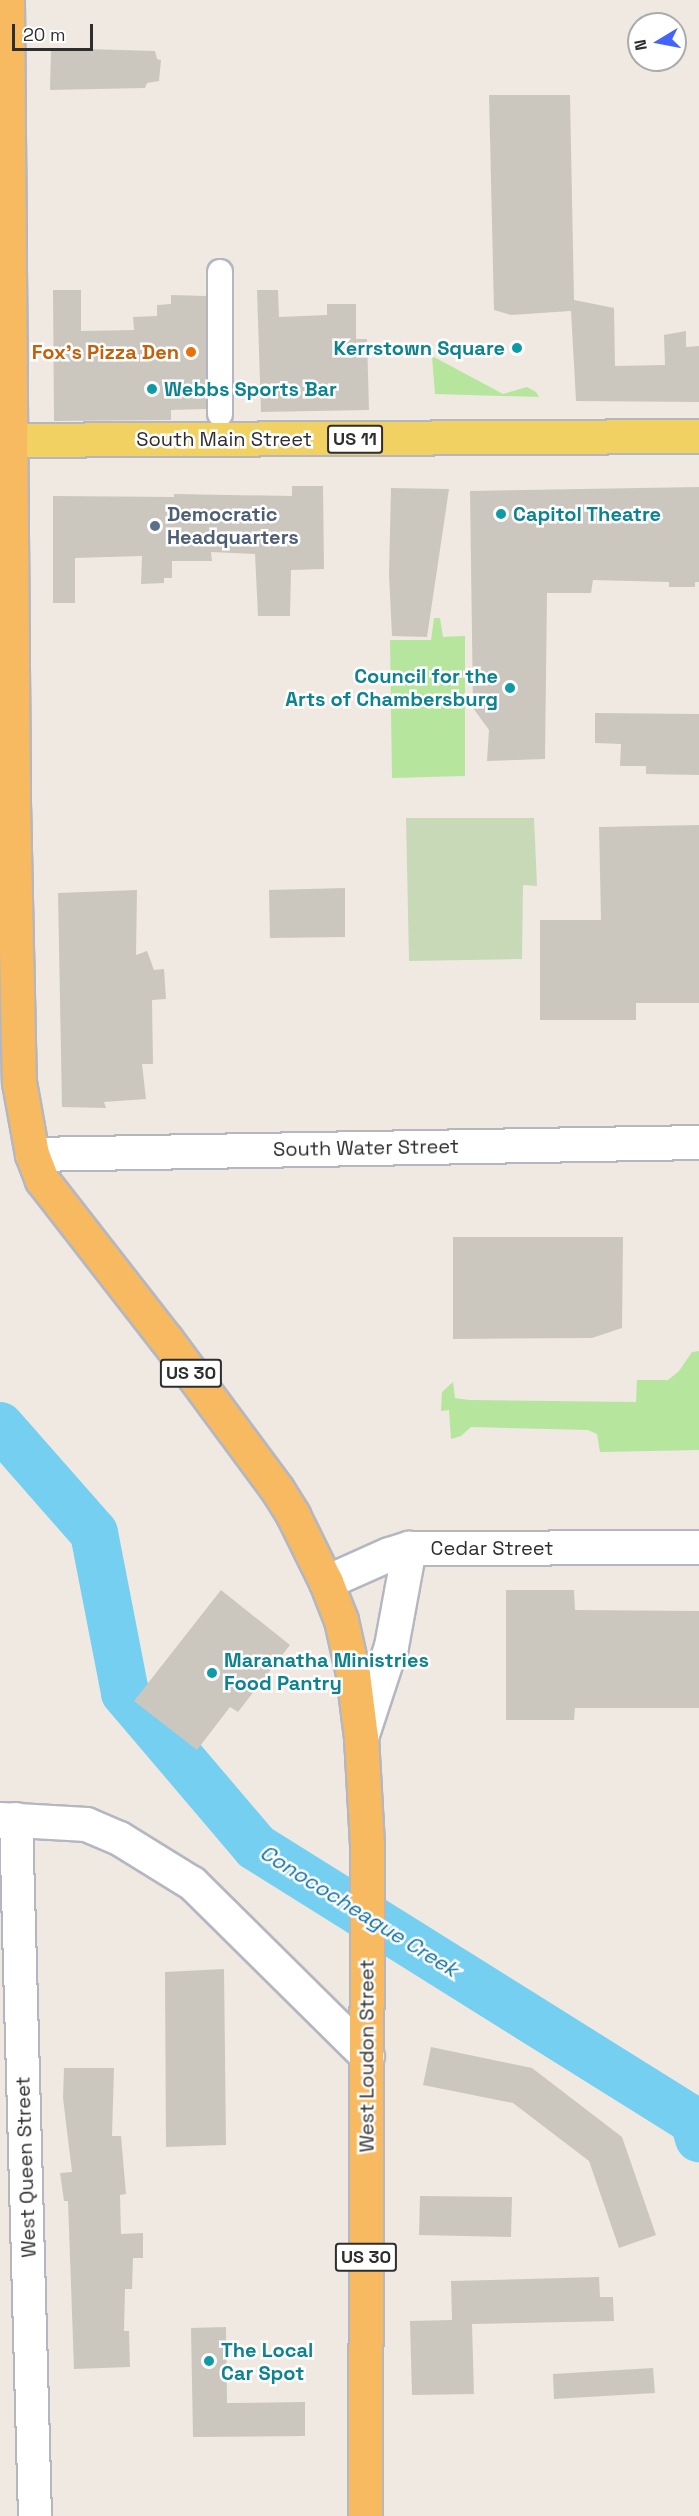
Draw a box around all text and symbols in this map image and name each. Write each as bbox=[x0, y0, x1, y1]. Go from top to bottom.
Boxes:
scale bar bbox=[15, 12, 96, 50]
north arrow bbox=[627, 12, 687, 72]
text: 20 m bbox=[23, 23, 66, 46]
text: N bbox=[629, 38, 652, 52]
place label: Kerrstown Square bbox=[333, 336, 505, 360]
place label: Fox's Pizza Den bbox=[32, 340, 179, 364]
marker: Kerrstown Square bbox=[510, 341, 524, 355]
marker: Fox's Pizza Den bbox=[184, 345, 198, 359]
place label: Webbs Sports Bar bbox=[164, 377, 337, 401]
marker: Webbs Sports Bar bbox=[145, 382, 159, 396]
road number: US 11 bbox=[326, 424, 384, 454]
street label: South Main Street bbox=[136, 427, 312, 451]
place label: Democratic Headquarters bbox=[167, 502, 299, 549]
place label: Capitol Theatre bbox=[513, 502, 662, 526]
marker: Capitol Theatre bbox=[494, 507, 508, 521]
marker: Democratic Headquarters bbox=[148, 519, 162, 533]
place label: Council for the Arts of Chambersburg bbox=[285, 664, 498, 711]
marker: Council for the Arts of Chambersburg bbox=[503, 681, 517, 695]
street label: South Water Street bbox=[273, 1134, 459, 1162]
road number: US 30 bbox=[160, 1358, 222, 1388]
street label: Cedar Street bbox=[431, 1536, 553, 1560]
place label: Maranatha Ministries Food Pantry bbox=[224, 1649, 429, 1696]
marker: Maranatha Ministries Food Pantry bbox=[205, 1666, 219, 1680]
water label: Conococheague Creek bbox=[255, 1840, 463, 1982]
street label: West Loudon Street bbox=[355, 1960, 379, 2152]
street label: West Queen Street bbox=[11, 2076, 41, 2258]
road number: US 30 bbox=[334, 2242, 398, 2272]
place label: The Local Car Spot bbox=[221, 2338, 313, 2385]
marker: The Local Car Spot bbox=[202, 2354, 216, 2368]

